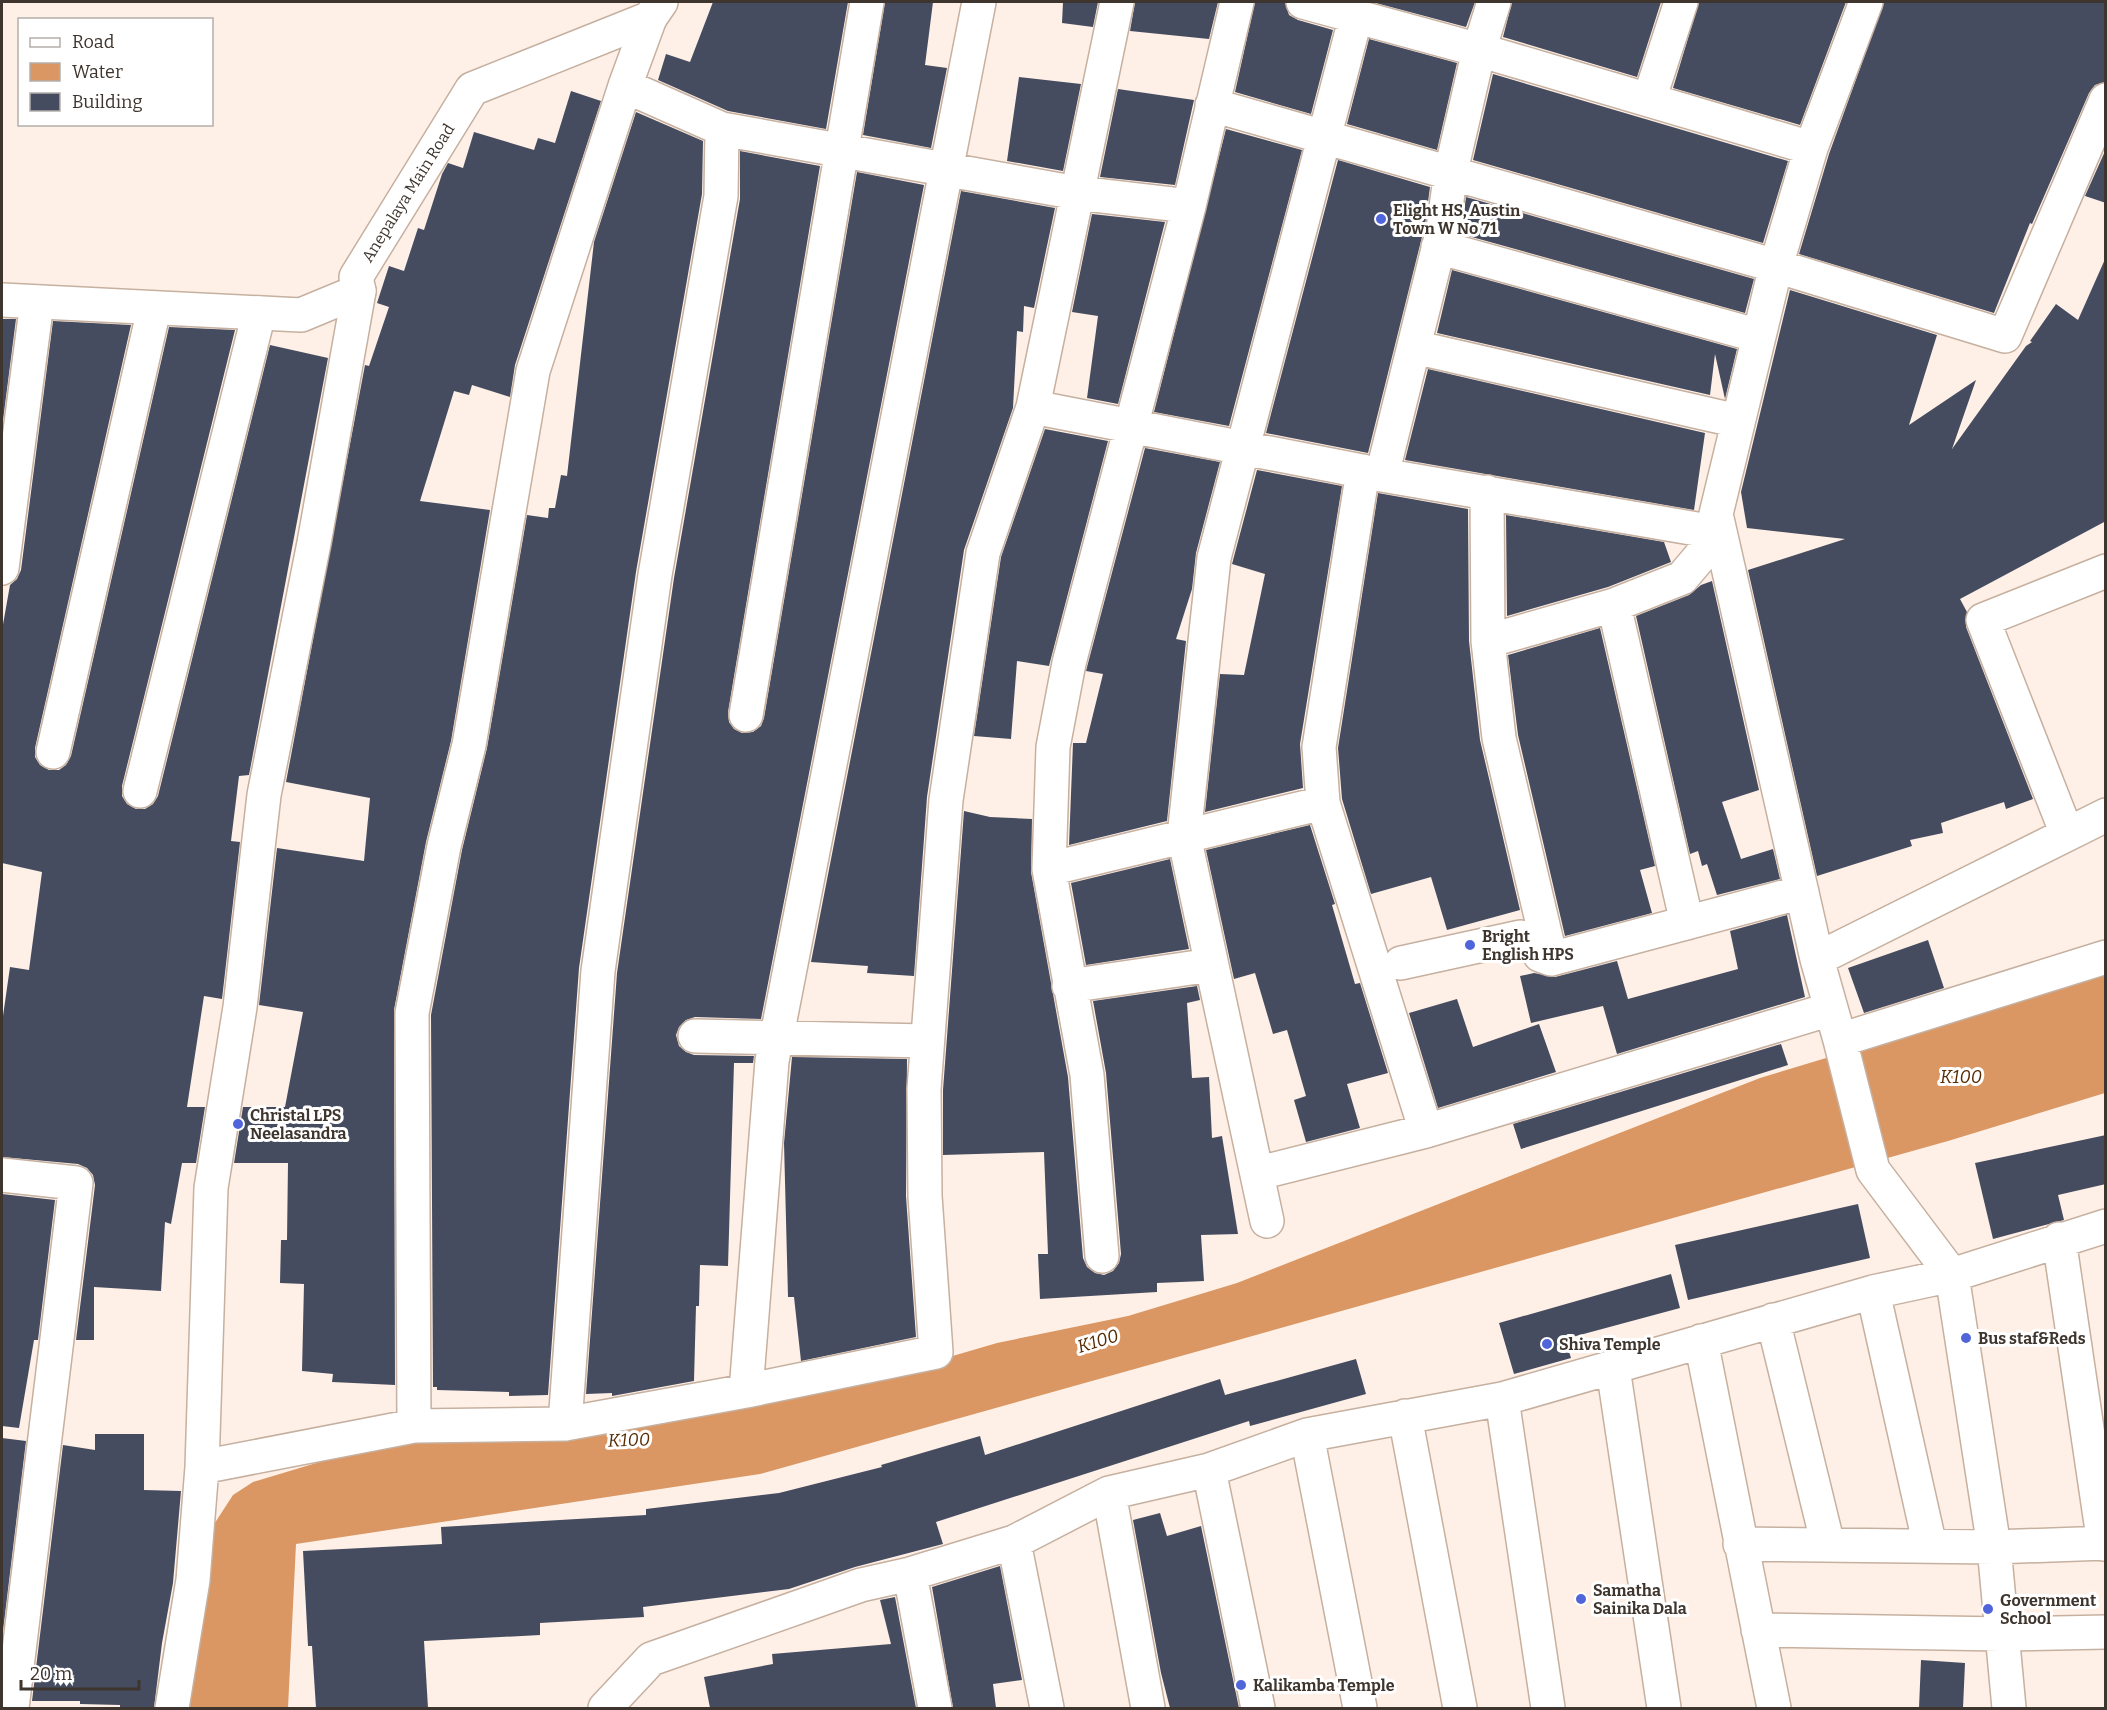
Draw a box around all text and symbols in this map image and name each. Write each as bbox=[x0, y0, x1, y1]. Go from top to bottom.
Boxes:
legend bbox=[18, 18, 213, 126]
text: Road bbox=[72, 31, 115, 53]
text: Water bbox=[72, 61, 123, 83]
text: Building bbox=[72, 91, 143, 113]
street label: Anepalaya Main Road bbox=[358, 120, 459, 266]
place label: Elight HS, Austin Town W No 71 bbox=[1393, 201, 1521, 238]
marker: Elight HS, Austin Town W No 71 bbox=[1374, 212, 1388, 226]
place label: Bright English HPS bbox=[1482, 927, 1574, 964]
marker: Bright English HPS bbox=[1463, 938, 1477, 952]
water label: K100 bbox=[1940, 1066, 1982, 1088]
place label: Christal LPS Neelasandra bbox=[250, 1106, 347, 1143]
marker: Christal LPS Neelasandra bbox=[231, 1117, 245, 1131]
water label: K100 bbox=[1075, 1324, 1121, 1358]
place label: Bus staf&Reds bbox=[1978, 1329, 2086, 1348]
marker: Bus staf&Reds bbox=[1959, 1331, 1973, 1345]
place label: Shiva Temple bbox=[1559, 1335, 1661, 1354]
marker: Shiva Temple bbox=[1540, 1337, 1554, 1351]
water label: K100 bbox=[608, 1428, 650, 1452]
place label: Samatha Sainika Dala bbox=[1593, 1581, 1687, 1618]
place label: Government School bbox=[2000, 1591, 2097, 1628]
marker: Samatha Sainika Dala bbox=[1574, 1592, 1588, 1606]
marker: Government School bbox=[1981, 1602, 1995, 1616]
scale bar bbox=[21, 1653, 140, 1691]
text: 20 m bbox=[30, 1663, 72, 1685]
place label: Kalikamba Temple bbox=[1253, 1676, 1395, 1695]
marker: Kalikamba Temple bbox=[1234, 1678, 1248, 1692]

